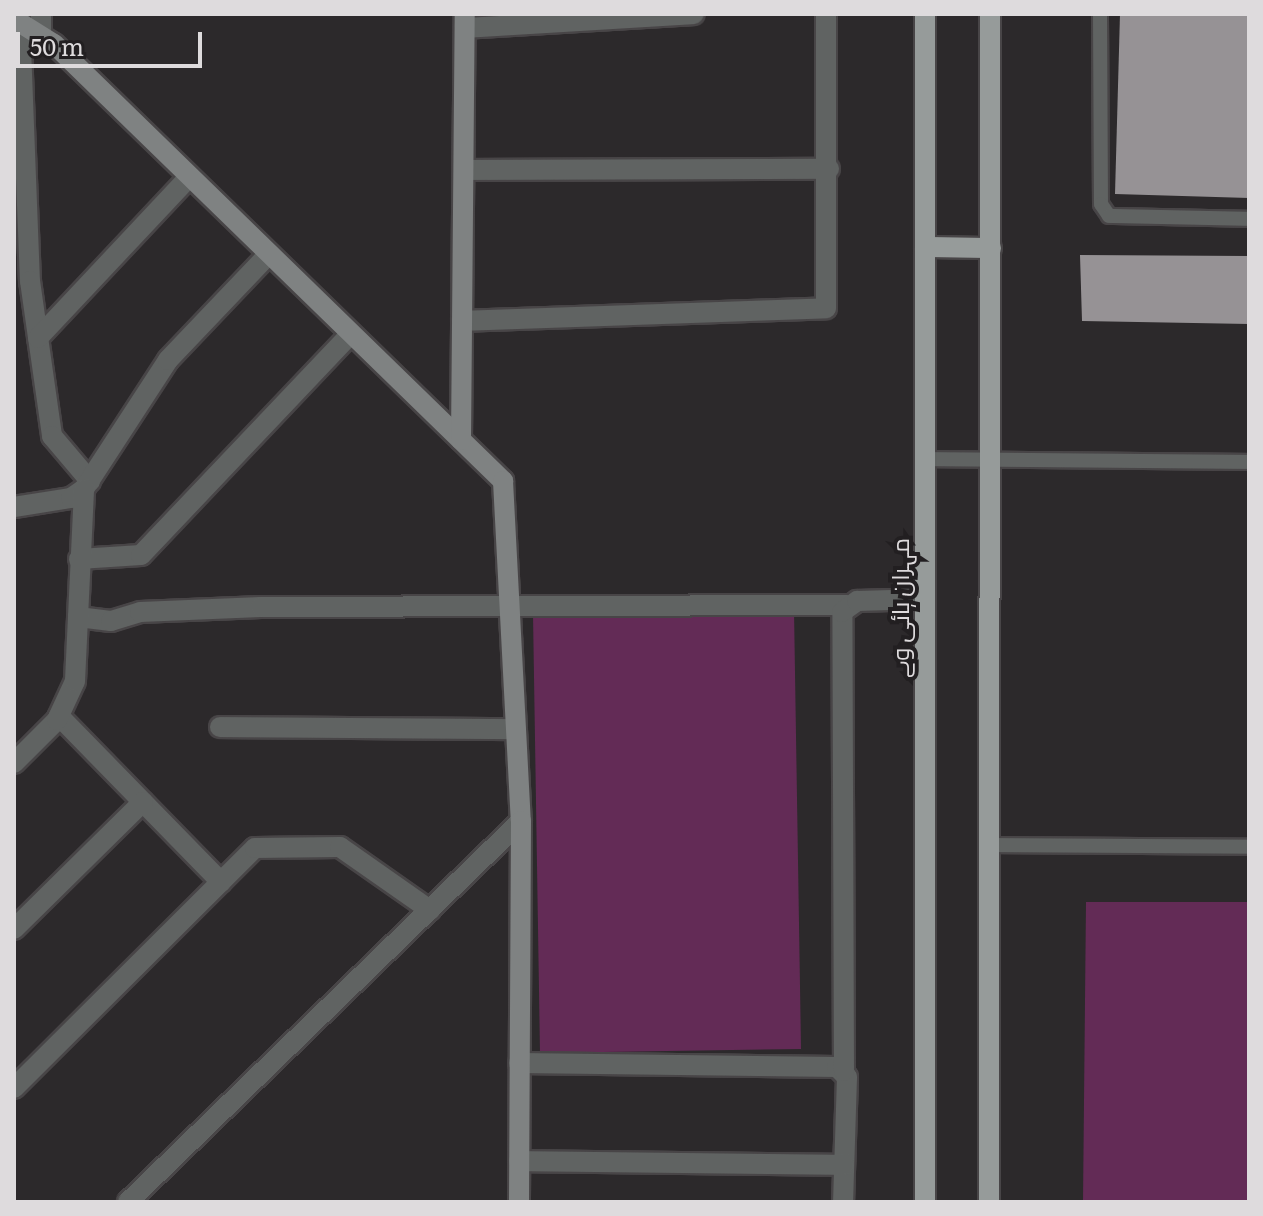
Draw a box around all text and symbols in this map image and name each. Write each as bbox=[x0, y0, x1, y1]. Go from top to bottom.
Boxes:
scale bar bbox=[20, 16, 206, 66]
text: 50 m bbox=[30, 28, 84, 63]
street label: مہران ہائی وے bbox=[885, 538, 913, 678]

